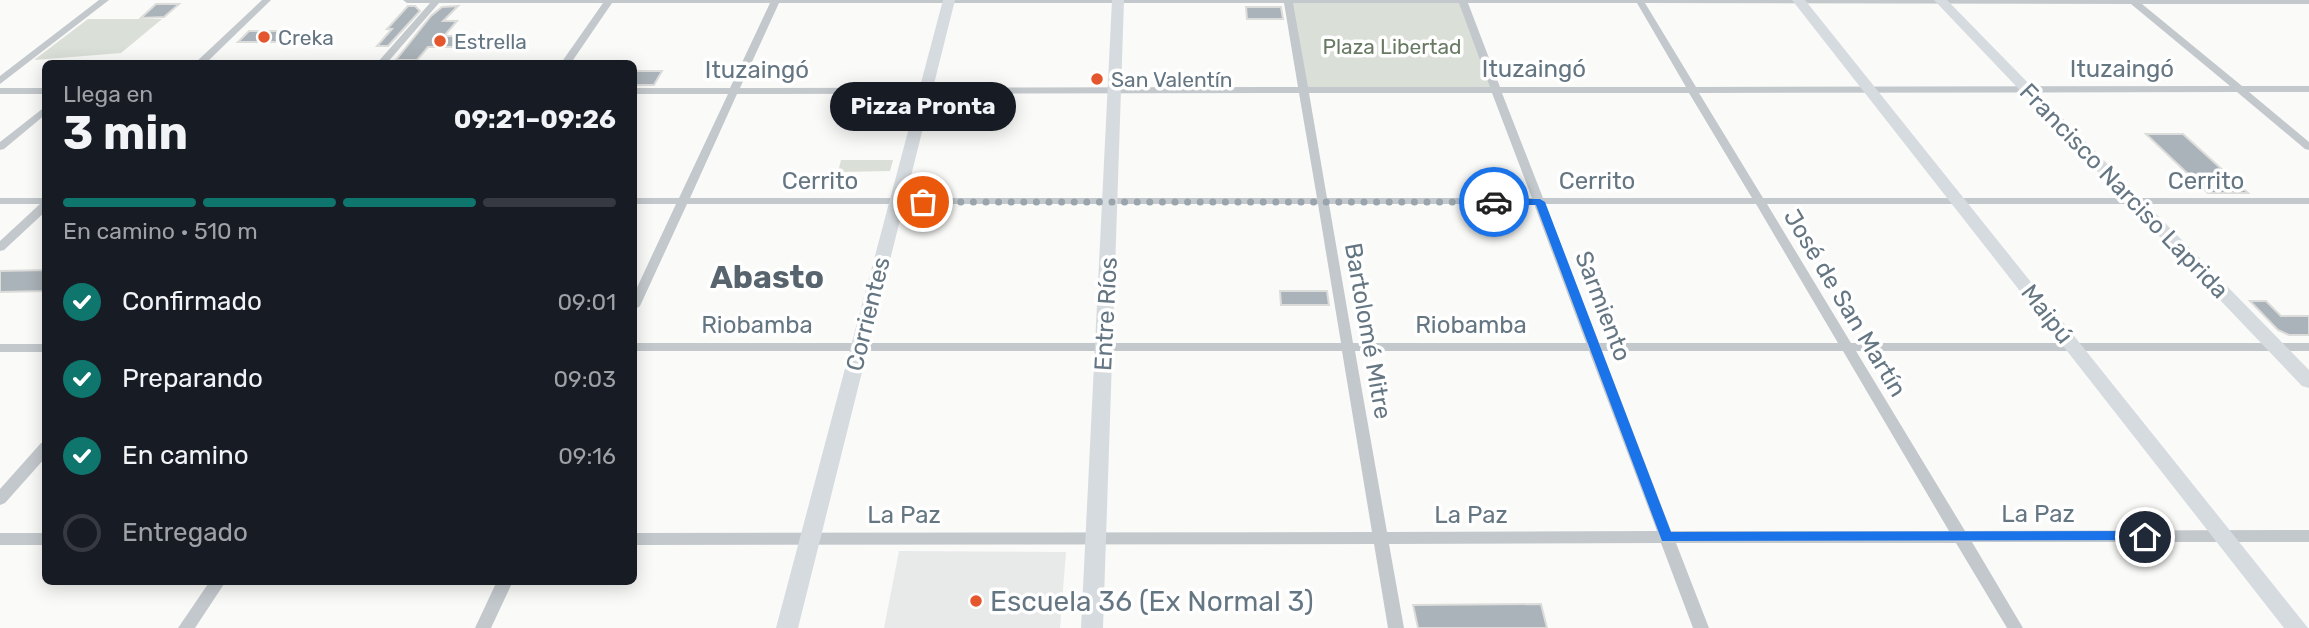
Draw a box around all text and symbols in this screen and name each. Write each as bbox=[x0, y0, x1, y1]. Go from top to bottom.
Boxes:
place label: Creka bbox=[278, 25, 334, 50]
marker: Creka bbox=[256, 29, 272, 45]
place label: Estrella bbox=[454, 29, 527, 54]
marker: Estrella bbox=[432, 33, 448, 49]
park label: Plaza Libertad bbox=[1322, 34, 1462, 59]
street label: Ituzaingó bbox=[1482, 55, 1586, 83]
street label: Ituzaingó bbox=[2070, 55, 2174, 83]
street label: Ituzaingó bbox=[705, 56, 809, 84]
place label: San Valentín bbox=[1111, 67, 1233, 92]
marker: San Valentín bbox=[1089, 71, 1105, 87]
street label: Francisco Narciso Laprida bbox=[2014, 78, 2234, 304]
text: Llega en bbox=[63, 80, 153, 108]
callout: Pizza Pronta bbox=[830, 83, 1016, 132]
text: Pizza Pronta bbox=[851, 92, 995, 120]
text: 09:21–09:26 bbox=[454, 104, 616, 135]
text: 3 min bbox=[63, 106, 188, 161]
street label: Cerrito bbox=[782, 167, 858, 195]
courier bbox=[1459, 167, 1529, 237]
street label: Cerrito bbox=[1559, 167, 1635, 195]
street label: Cerrito bbox=[2168, 167, 2244, 195]
pin bbox=[893, 172, 953, 232]
icon: bag bbox=[904, 183, 942, 221]
icon: car bbox=[1475, 183, 1513, 221]
street label: José de San Martín bbox=[1778, 204, 1912, 402]
text: En camino · 510 m bbox=[63, 217, 258, 245]
street label: Bartolomé Mitre bbox=[1339, 241, 1397, 421]
street label: Sarmiento bbox=[1569, 247, 1637, 365]
street label: Corrientes bbox=[840, 254, 896, 374]
street label: Entre Ríos bbox=[1089, 256, 1123, 372]
district label: Abasto bbox=[710, 258, 824, 296]
street label: Maipú bbox=[2015, 279, 2079, 349]
icon: check bbox=[63, 283, 101, 321]
text: Confirmado bbox=[122, 286, 262, 317]
text: 09:01 bbox=[557, 288, 616, 316]
street label: Riobamba bbox=[701, 311, 813, 339]
street label: Riobamba bbox=[1415, 311, 1527, 339]
icon: check bbox=[63, 360, 101, 398]
text: Preparando bbox=[122, 363, 263, 394]
text: 09:03 bbox=[553, 365, 616, 393]
icon: check bbox=[63, 437, 101, 475]
text: En camino bbox=[122, 440, 249, 471]
text: 09:16 bbox=[558, 442, 616, 470]
street label: La Paz bbox=[2001, 500, 2075, 528]
street label: La Paz bbox=[867, 501, 941, 529]
street label: La Paz bbox=[1434, 501, 1508, 529]
pin bbox=[2115, 507, 2175, 567]
text: Entregado bbox=[122, 517, 248, 548]
icon: home bbox=[2126, 518, 2164, 556]
place label: Escuela 36 (Ex Normal 3) bbox=[990, 585, 1314, 618]
marker: Escuela 36 (Ex Normal 3) bbox=[968, 593, 984, 609]

